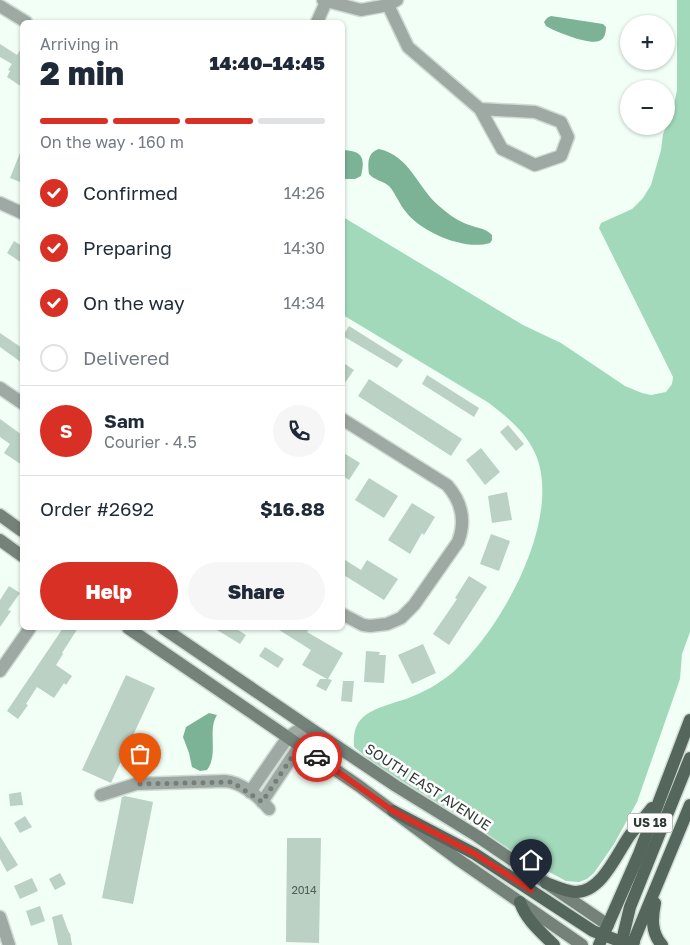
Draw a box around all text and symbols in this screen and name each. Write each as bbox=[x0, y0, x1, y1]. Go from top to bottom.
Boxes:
map controls bbox=[620, 15, 675, 135]
button: + bbox=[620, 15, 675, 70]
text: Arriving in bbox=[40, 34, 119, 54]
text: 14:40–14:45 bbox=[209, 51, 325, 74]
text: 2 min bbox=[40, 54, 124, 92]
button: − bbox=[620, 80, 675, 135]
text: On the way · 160 m bbox=[40, 132, 184, 152]
icon: check bbox=[40, 179, 68, 207]
text: Confirmed bbox=[83, 181, 178, 204]
text: 14:26 bbox=[284, 183, 325, 203]
icon: check bbox=[40, 234, 68, 262]
text: Preparing bbox=[83, 236, 172, 259]
text: 14:30 bbox=[283, 238, 325, 258]
icon: check bbox=[40, 289, 68, 317]
text: On the way bbox=[83, 291, 185, 314]
text: 14:34 bbox=[284, 293, 325, 313]
text: Delivered bbox=[83, 346, 170, 369]
button: phone bbox=[273, 405, 325, 457]
text: Sam bbox=[104, 409, 144, 432]
text: S bbox=[60, 419, 72, 442]
text: Courier · 4.5 bbox=[104, 432, 197, 452]
text: Order #2692 bbox=[40, 497, 154, 520]
text: $16.88 bbox=[260, 497, 325, 520]
button: Help bbox=[40, 562, 178, 620]
button: Share bbox=[188, 562, 325, 620]
courier bbox=[292, 732, 342, 782]
pin bbox=[119, 733, 161, 784]
icon: bag bbox=[126, 740, 154, 768]
street label: SOUTH EAST AVENUE bbox=[362, 740, 494, 834]
icon: car bbox=[303, 743, 331, 771]
road number: US 18 bbox=[628, 814, 672, 832]
pin bbox=[510, 839, 552, 890]
icon: home bbox=[517, 846, 545, 874]
house number: 2014 bbox=[291, 883, 317, 896]

